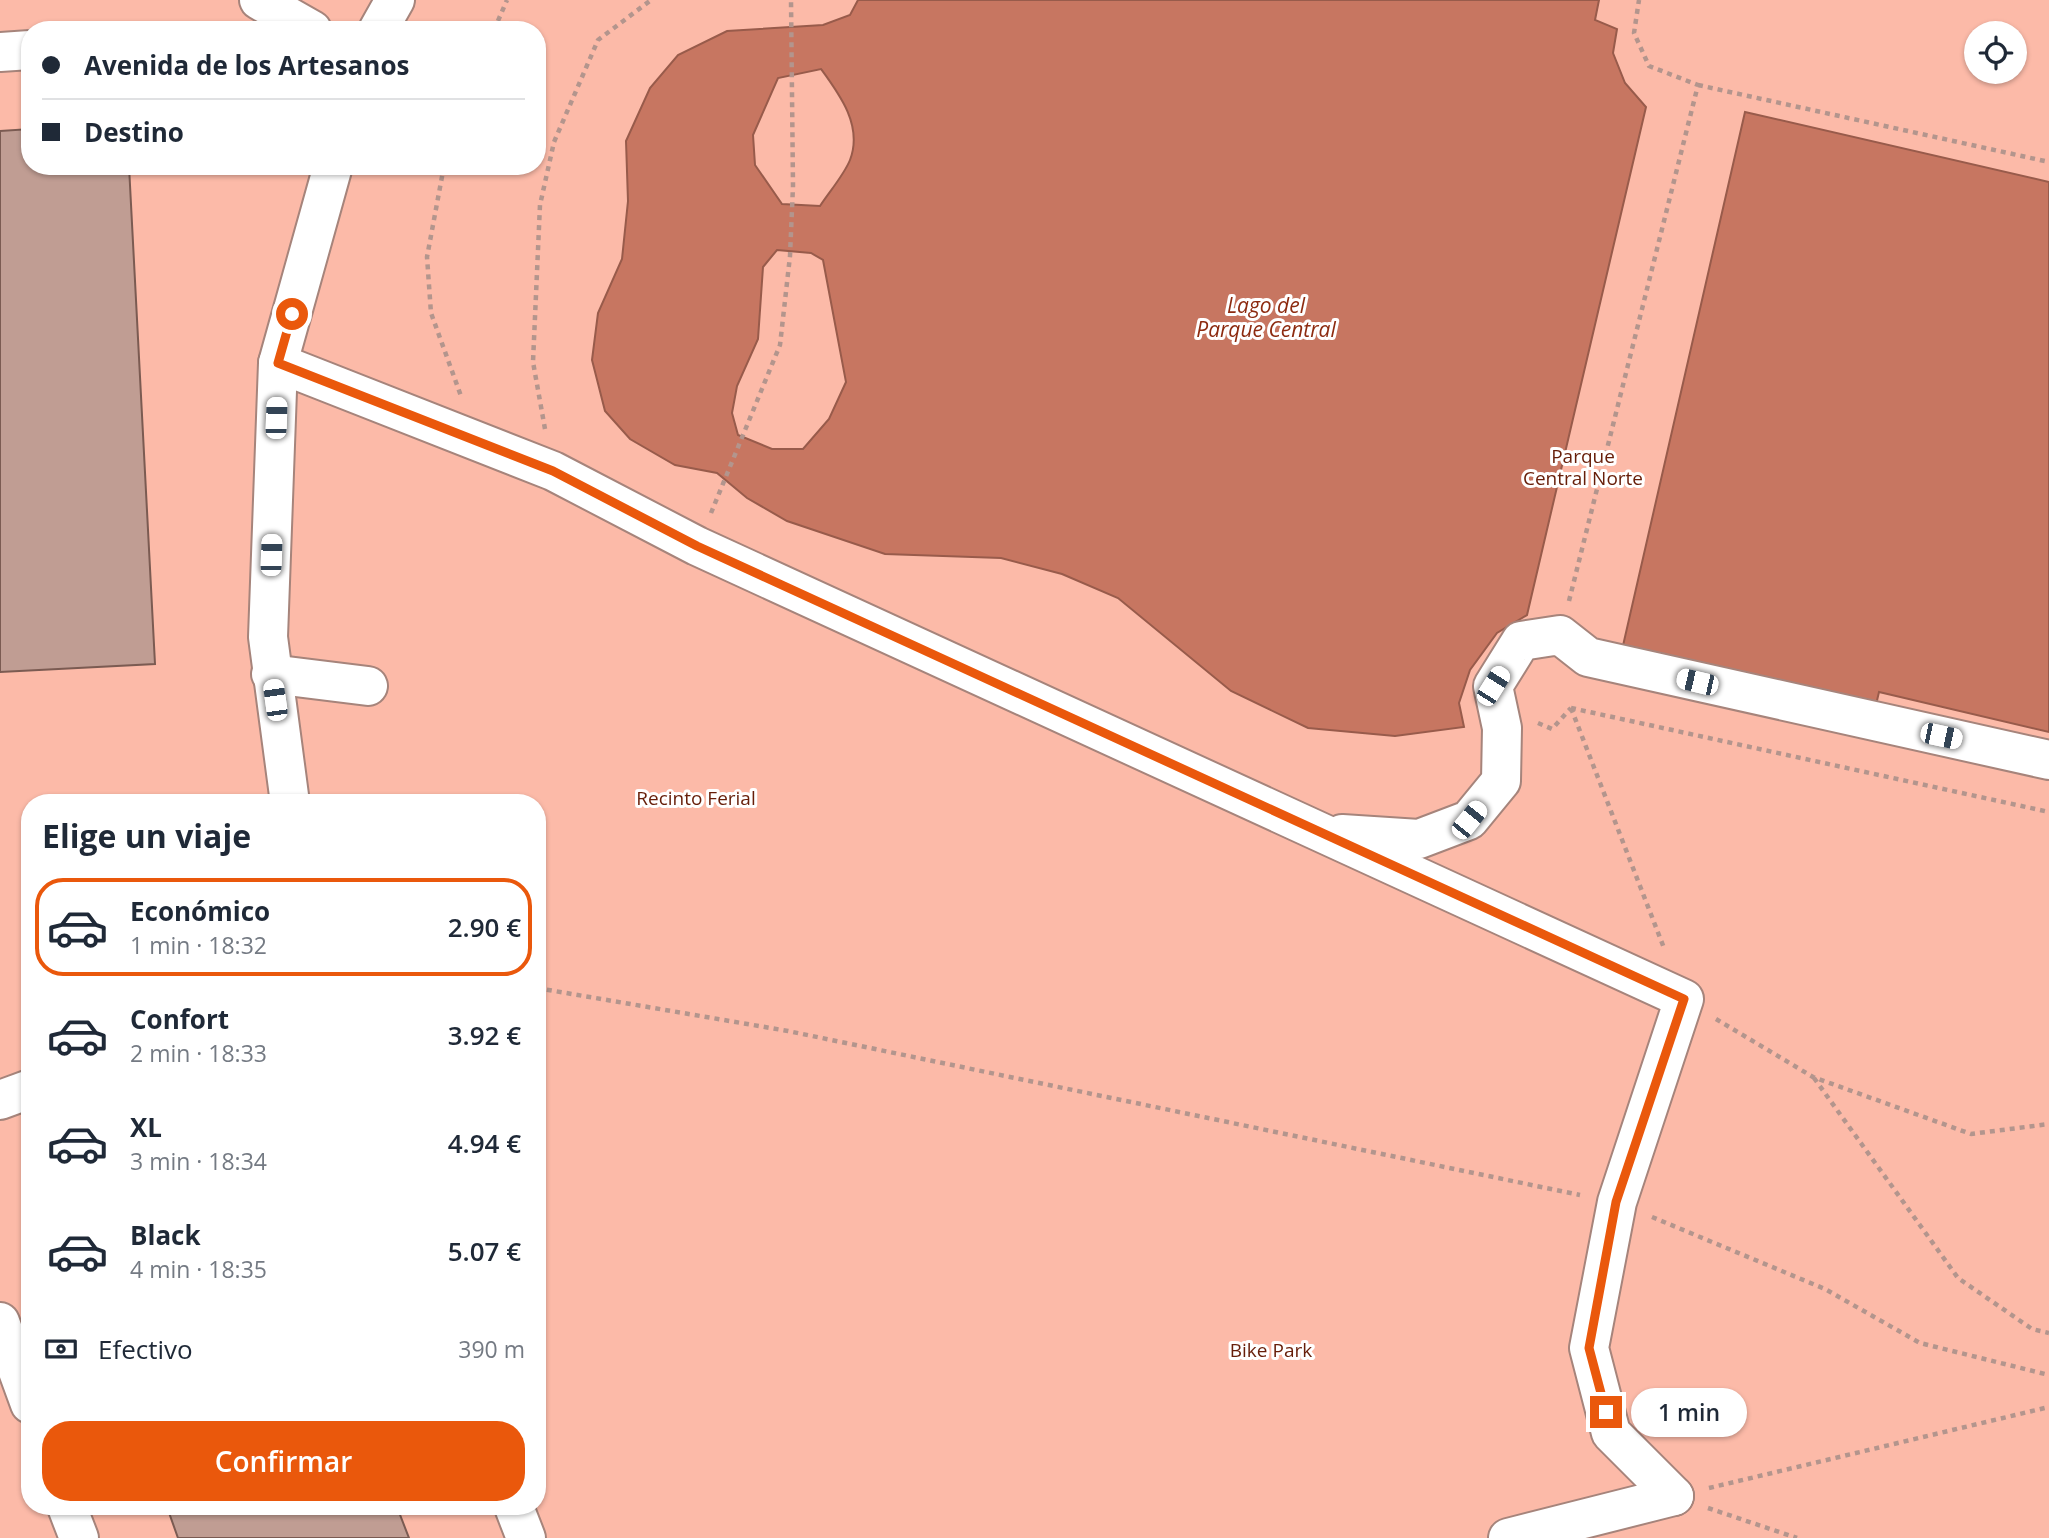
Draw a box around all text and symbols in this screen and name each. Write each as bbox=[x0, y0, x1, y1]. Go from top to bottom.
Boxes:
map controls bbox=[1964, 21, 2027, 84]
button: locate bbox=[1964, 21, 2027, 84]
text: Avenida de los Artesanos bbox=[84, 47, 409, 83]
text: Destino bbox=[84, 114, 184, 150]
water label: Lago del Parque Central bbox=[1196, 291, 1336, 343]
route start bbox=[276, 298, 308, 330]
car bbox=[265, 397, 288, 439]
park label: Parque Central Norte bbox=[1523, 443, 1643, 491]
car bbox=[260, 534, 283, 576]
car bbox=[1473, 663, 1514, 709]
car bbox=[1675, 667, 1720, 697]
car bbox=[262, 678, 289, 722]
car bbox=[1919, 721, 1964, 751]
park label: Recinto Ferial bbox=[636, 785, 756, 811]
car bbox=[1448, 797, 1491, 843]
text: Elige un viaje bbox=[42, 814, 251, 857]
text: Económico bbox=[130, 893, 270, 929]
icon: car bbox=[46, 896, 109, 959]
text: 2.90 € bbox=[448, 909, 521, 945]
text: 1 min · 18:32 bbox=[130, 929, 267, 961]
text: Confort bbox=[130, 1001, 229, 1037]
icon: car bbox=[46, 1004, 109, 1067]
text: 3.92 € bbox=[448, 1017, 521, 1053]
text: 2 min · 18:33 bbox=[130, 1037, 267, 1069]
text: XL bbox=[130, 1109, 162, 1145]
icon: car bbox=[46, 1112, 109, 1175]
text: 4.94 € bbox=[448, 1125, 521, 1161]
text: 3 min · 18:34 bbox=[130, 1145, 267, 1177]
text: Black bbox=[130, 1217, 201, 1253]
icon: car bbox=[46, 1220, 109, 1283]
text: 5.07 € bbox=[448, 1233, 521, 1269]
text: 4 min · 18:35 bbox=[130, 1253, 267, 1285]
icon: cash bbox=[42, 1330, 80, 1368]
text: Efectivo bbox=[98, 1331, 193, 1367]
text: 390 m bbox=[458, 1333, 525, 1365]
park label: Bike Park bbox=[1230, 1337, 1312, 1363]
callout: 1 min bbox=[1630, 1388, 1746, 1436]
route end bbox=[1590, 1396, 1622, 1428]
text: 1 min bbox=[1658, 1396, 1720, 1428]
button: Confirmar bbox=[42, 1421, 525, 1501]

